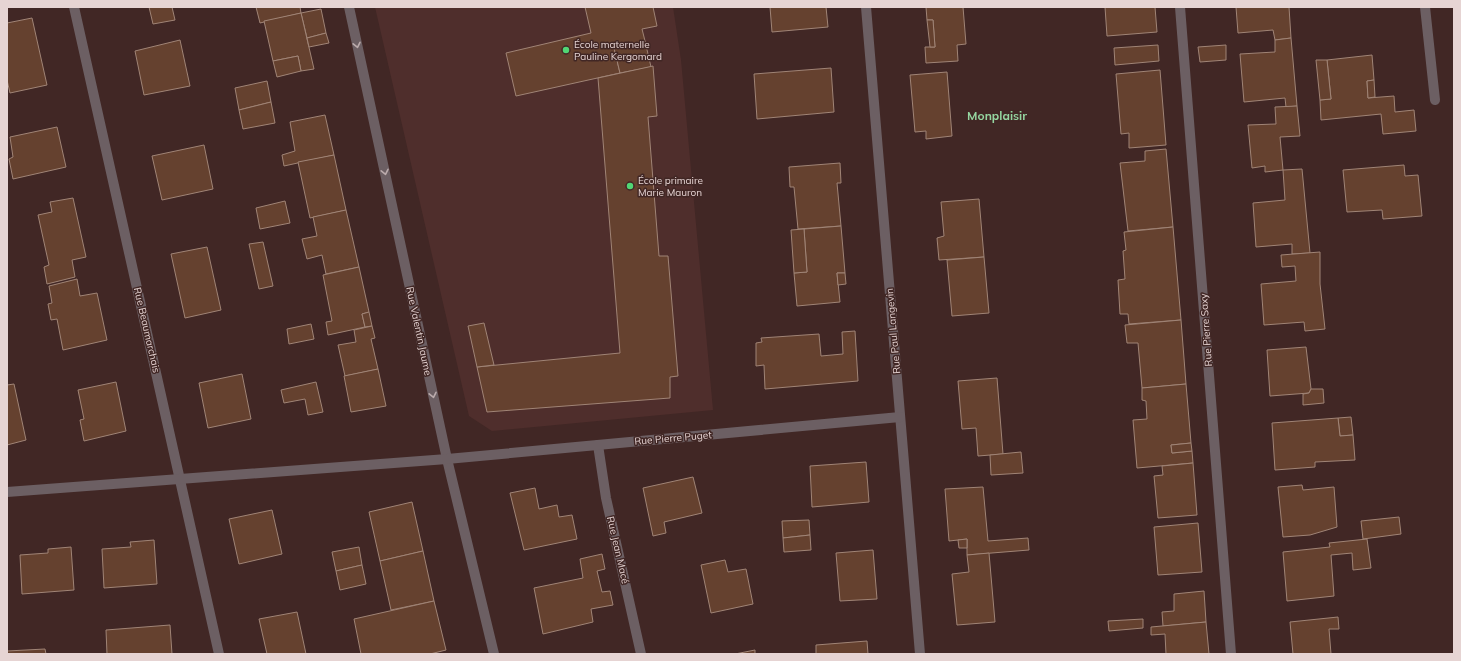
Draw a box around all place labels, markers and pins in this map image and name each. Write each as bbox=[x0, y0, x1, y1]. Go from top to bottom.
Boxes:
place label: École maternelle Pauline Kergomard bbox=[574, 38, 662, 63]
marker: École maternelle Pauline Kergomard bbox=[561, 45, 571, 55]
place label: École primaire Marie Mauron bbox=[638, 174, 703, 199]
marker: École primaire Marie Mauron bbox=[625, 181, 635, 191]

